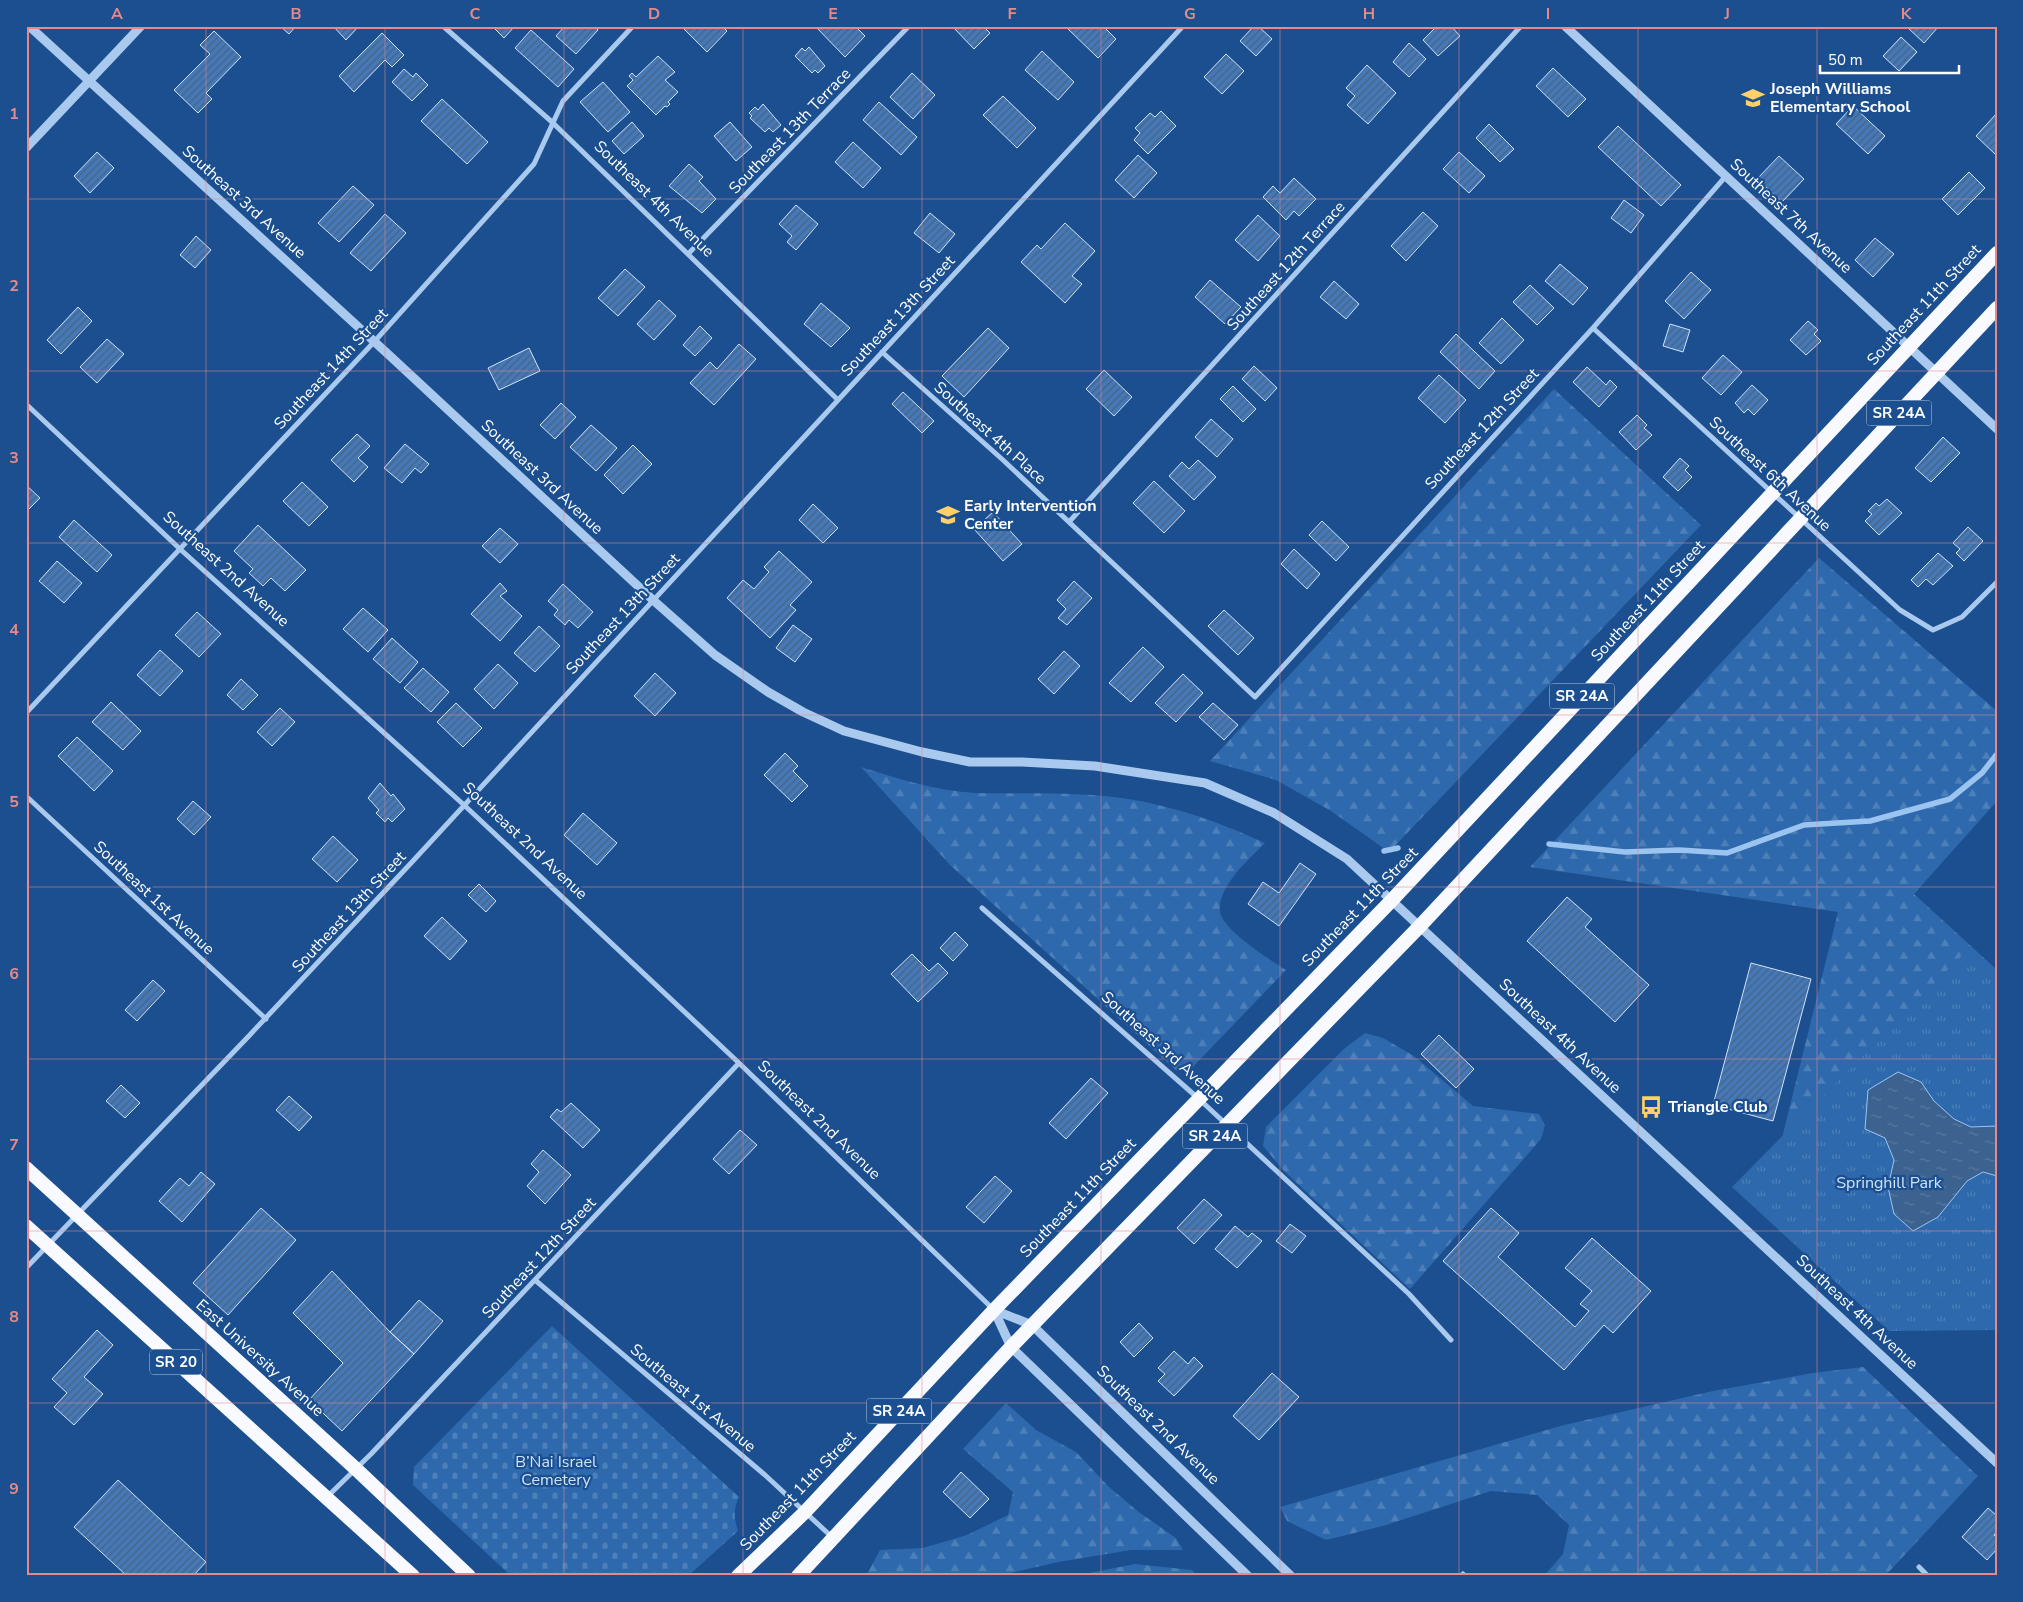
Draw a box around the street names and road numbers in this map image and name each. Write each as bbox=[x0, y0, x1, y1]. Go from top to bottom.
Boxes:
street label: Southeast 13th Terrace bbox=[724, 63, 856, 199]
street label: Southeast 4th Avenue bbox=[589, 136, 719, 262]
street label: Southeast 3rd Avenue bbox=[177, 140, 311, 264]
street label: Southeast 7th Avenue bbox=[1725, 154, 1857, 278]
street label: Southeast 12th Terrace bbox=[1222, 196, 1350, 336]
street label: Southeast 11th Street bbox=[1862, 239, 1986, 370]
street label: Southeast 13th Street bbox=[836, 250, 960, 381]
street label: Southeast 14th Street bbox=[269, 303, 393, 434]
street label: Southeast 12th Street bbox=[1420, 363, 1544, 494]
street label: Southeast 4th Place bbox=[929, 377, 1051, 489]
road number: SR 24A bbox=[1866, 400, 1932, 426]
street label: Southeast 6th Avenue bbox=[1704, 412, 1836, 536]
street label: Southeast 3rd Avenue bbox=[476, 414, 608, 540]
street label: Southeast 2nd Avenue bbox=[158, 506, 294, 632]
street label: Southeast 11th Street bbox=[1586, 535, 1710, 666]
street label: Southeast 13th Street bbox=[561, 548, 685, 679]
road number: SR 24A bbox=[1550, 684, 1614, 708]
street label: Southeast 2nd Avenue bbox=[458, 777, 592, 905]
street label: Southeast 1st Avenue bbox=[89, 836, 219, 960]
street label: Southeast 11th Street bbox=[1297, 842, 1423, 972]
street label: Southeast 13th Street bbox=[287, 846, 411, 977]
street label: Southeast 4th Avenue bbox=[1494, 974, 1626, 1098]
street label: Southeast 3rd Avenue bbox=[1096, 986, 1230, 1110]
street label: Southeast 2nd Avenue bbox=[753, 1055, 885, 1185]
road number: SR 24A bbox=[1182, 1124, 1248, 1148]
street label: Southeast 11th Street bbox=[1015, 1133, 1141, 1263]
street label: Southeast 12th Street bbox=[477, 1192, 601, 1323]
street label: Southeast 4th Avenue bbox=[1791, 1250, 1923, 1374]
street label: East University Avenue bbox=[191, 1294, 329, 1422]
street label: Southeast 1st Avenue bbox=[625, 1339, 761, 1457]
road number: SR 20 bbox=[150, 1350, 202, 1374]
street label: Southeast 2nd Avenue bbox=[1092, 1360, 1224, 1490]
road number: SR 24A bbox=[866, 1398, 932, 1424]
street label: Southeast 11th Street bbox=[735, 1426, 861, 1556]

